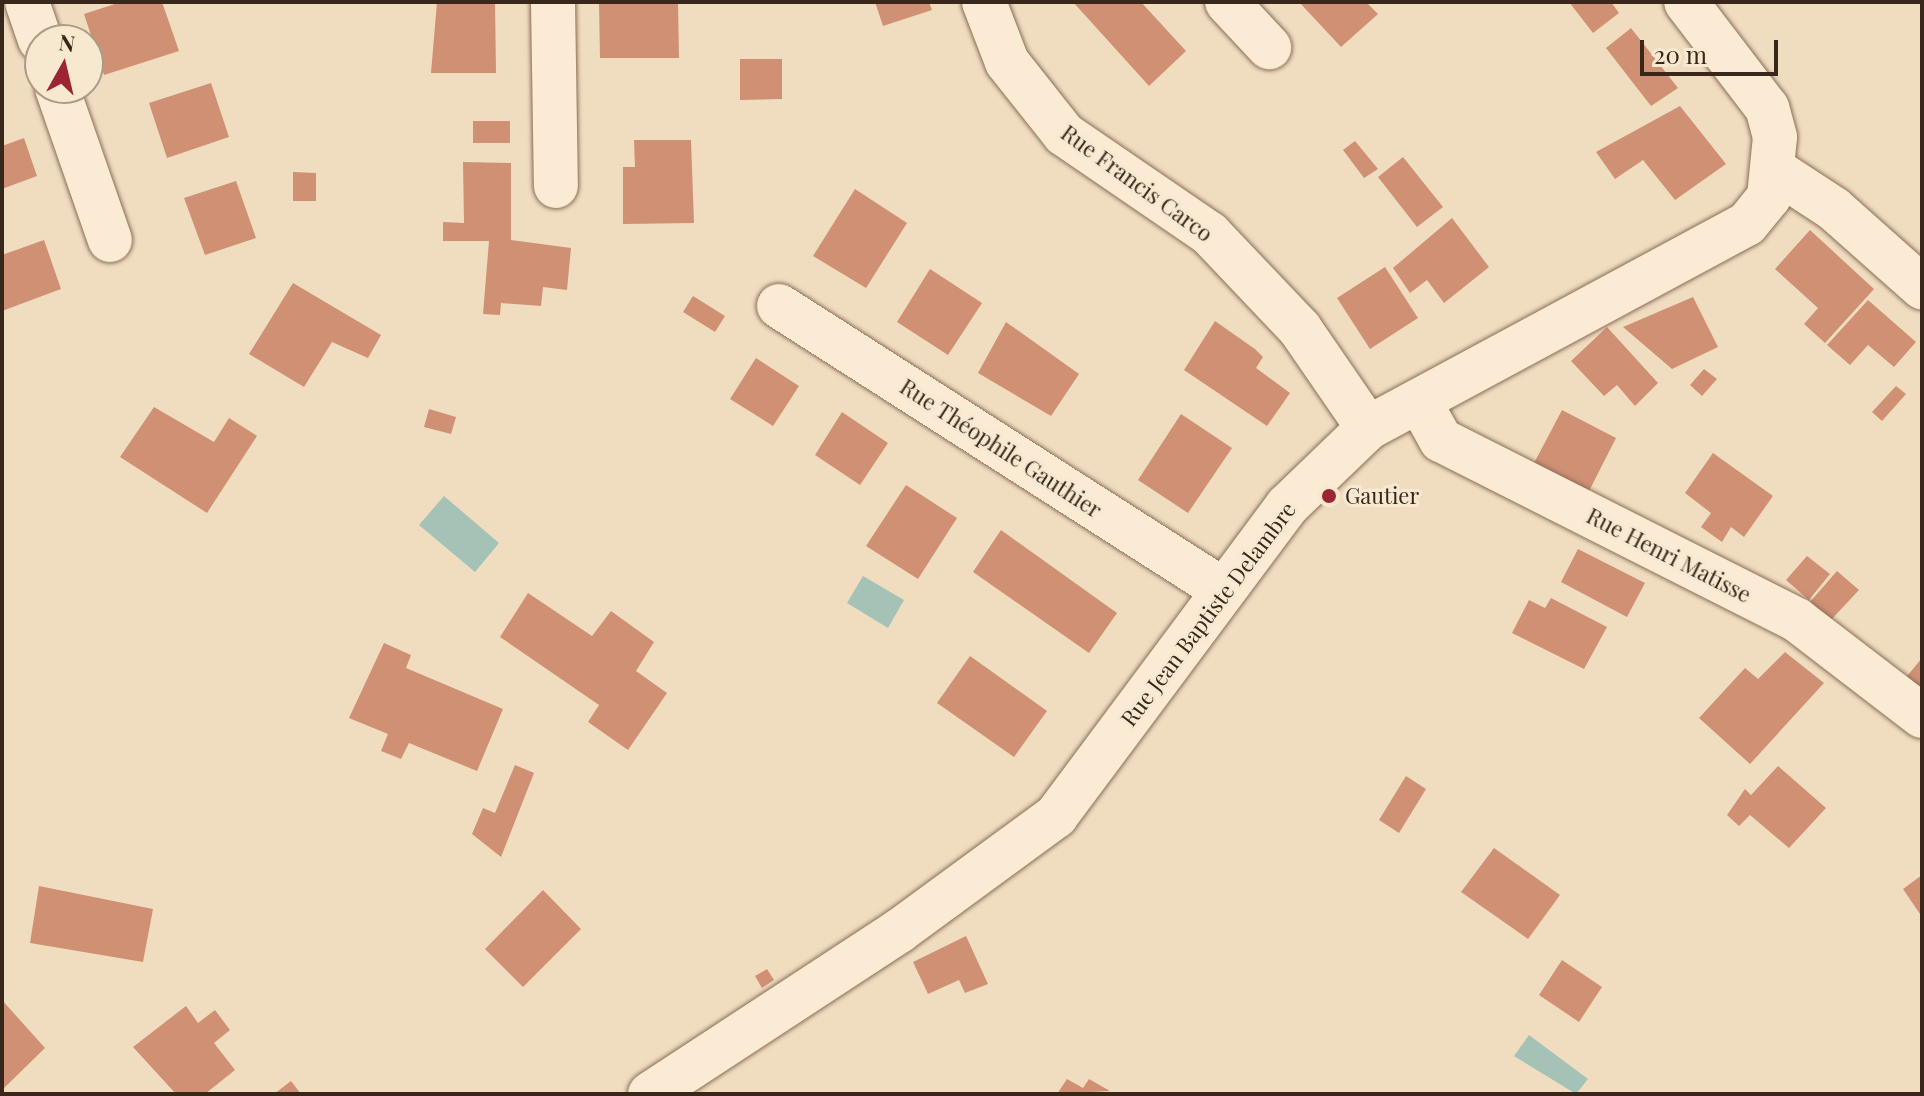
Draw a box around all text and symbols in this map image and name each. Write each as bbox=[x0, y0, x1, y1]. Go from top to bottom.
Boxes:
north arrow bbox=[24, 24, 104, 104]
scale bar bbox=[1644, 24, 1782, 74]
text: N bbox=[57, 26, 77, 58]
text: 20 m bbox=[1654, 38, 1707, 70]
street label: Rue Francis Carco bbox=[1056, 119, 1218, 247]
street label: Rue Théophile Gauthier bbox=[895, 373, 1107, 523]
place label: Gautier bbox=[1345, 483, 1419, 509]
marker: Gautier bbox=[1320, 487, 1338, 505]
street label: Rue Jean Baptiste Delambre bbox=[1115, 497, 1301, 731]
street label: Rue Henri Matisse bbox=[1582, 502, 1756, 608]

